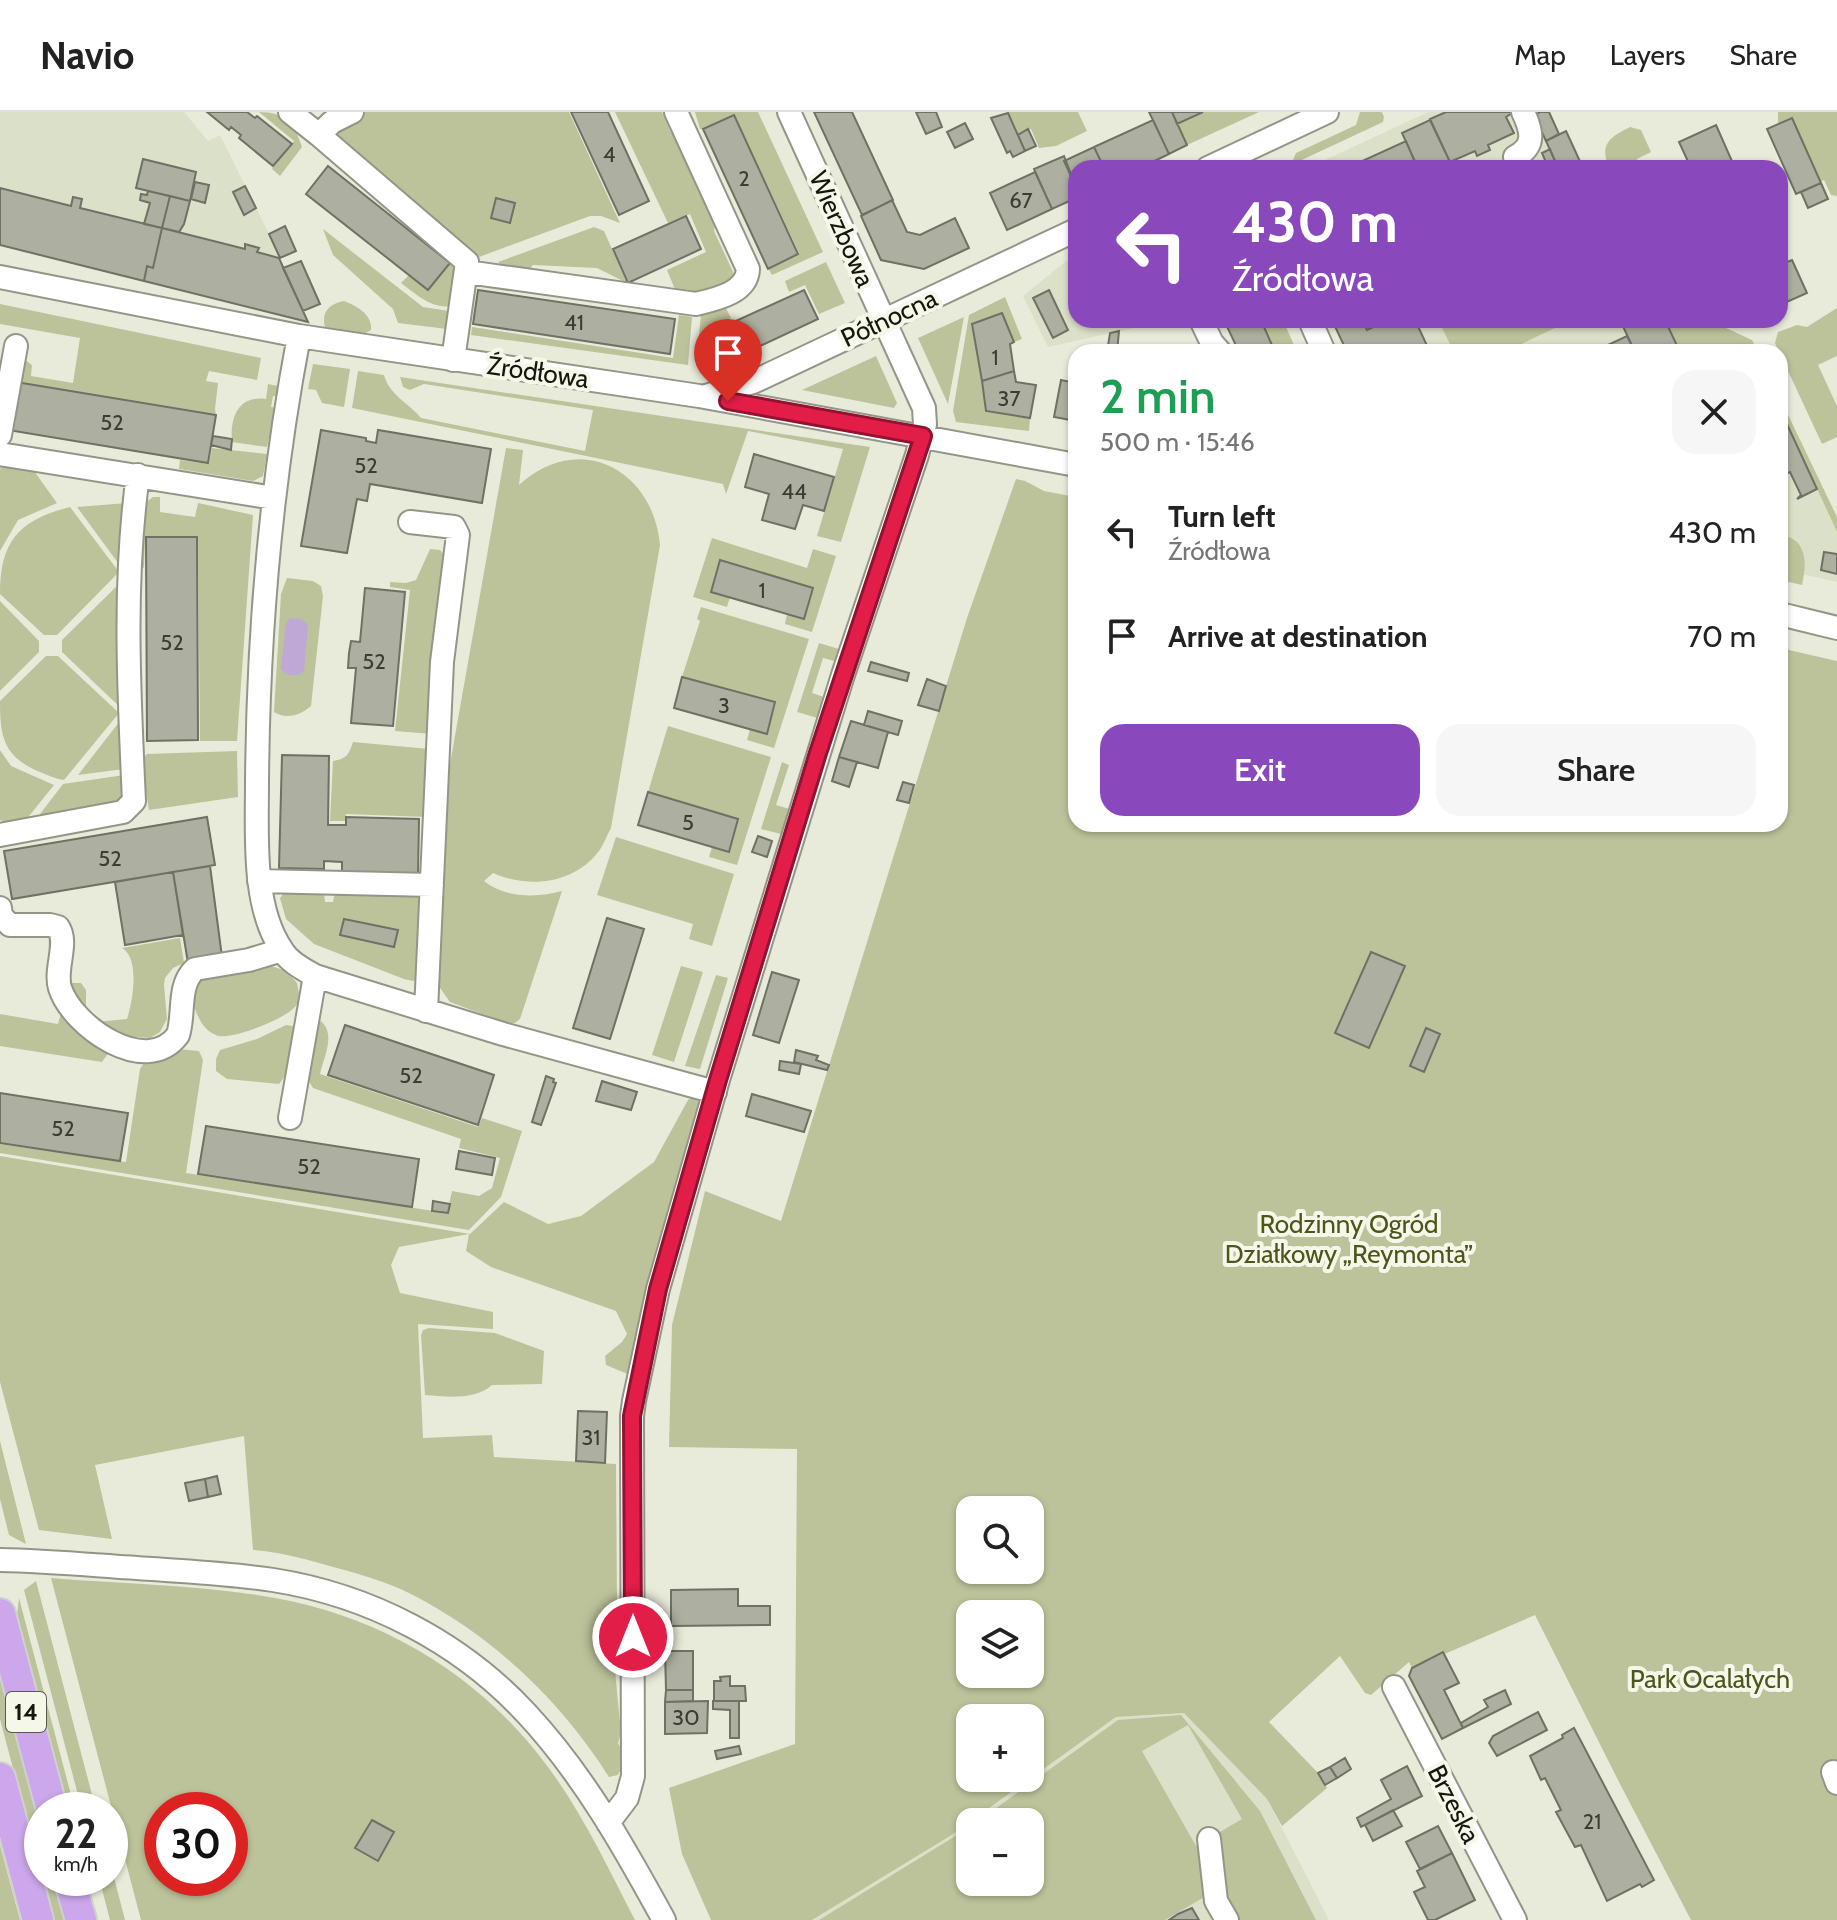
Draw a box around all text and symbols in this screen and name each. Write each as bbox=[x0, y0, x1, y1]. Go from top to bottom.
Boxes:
text: Navio bbox=[40, 32, 134, 79]
text: Map bbox=[1514, 38, 1566, 72]
text: Layers bbox=[1610, 38, 1685, 72]
text: Share bbox=[1729, 38, 1797, 72]
house number: 4 bbox=[603, 141, 616, 168]
house number: 2 bbox=[738, 165, 750, 192]
street label: Wierzbowa bbox=[802, 166, 882, 292]
house number: 67 bbox=[1009, 187, 1033, 214]
text: 430 m bbox=[1232, 188, 1398, 256]
icon: left bbox=[1100, 192, 1204, 296]
text: Źródłowa bbox=[1232, 256, 1374, 300]
street label: Północna bbox=[836, 282, 943, 354]
house number: 41 bbox=[564, 309, 584, 336]
pin bbox=[694, 319, 762, 401]
icon: arrive bbox=[706, 331, 750, 375]
house number: 1 bbox=[991, 344, 999, 371]
street label: Źródłowa bbox=[485, 349, 591, 395]
text: 2 min bbox=[1100, 367, 1216, 425]
button: close bbox=[1672, 370, 1756, 454]
house number: 37 bbox=[998, 385, 1020, 412]
house number: 52 bbox=[100, 409, 124, 436]
text: 500 m · 15:46 bbox=[1100, 426, 1255, 458]
house number: 52 bbox=[354, 452, 378, 479]
house number: 44 bbox=[781, 478, 807, 505]
text: Turn left bbox=[1168, 498, 1276, 535]
icon: left bbox=[1100, 510, 1144, 554]
text: 430 m bbox=[1668, 514, 1756, 551]
text: Źródłowa bbox=[1168, 535, 1270, 567]
house number: 1 bbox=[758, 577, 766, 604]
icon: arrive bbox=[1100, 614, 1144, 658]
text: Arrive at destination bbox=[1168, 618, 1428, 655]
text: 70 m bbox=[1687, 618, 1756, 655]
house number: 52 bbox=[160, 629, 184, 656]
house number: 52 bbox=[362, 648, 386, 675]
house number: 3 bbox=[718, 692, 730, 719]
button: Exit bbox=[1100, 724, 1420, 816]
button: Share bbox=[1436, 724, 1756, 816]
house number: 5 bbox=[682, 809, 694, 836]
house number: 52 bbox=[98, 845, 122, 872]
house number: 52 bbox=[399, 1062, 423, 1089]
house number: 52 bbox=[51, 1115, 75, 1142]
house number: 52 bbox=[297, 1153, 321, 1180]
park label: Rodzinny Ogród Działkowy „Reymonta” bbox=[1225, 1208, 1473, 1270]
house number: 31 bbox=[581, 1424, 601, 1451]
map controls bbox=[956, 1496, 1044, 1896]
button: search bbox=[956, 1496, 1044, 1584]
position arrow bbox=[591, 1595, 675, 1679]
button: layers bbox=[956, 1600, 1044, 1688]
park label: Park Ocalałych bbox=[1630, 1663, 1790, 1695]
road number: 14 bbox=[6, 1692, 46, 1732]
house number: 30 bbox=[672, 1704, 700, 1731]
button: + bbox=[956, 1704, 1044, 1792]
street label: Brzeska bbox=[1421, 1759, 1487, 1849]
speed limit sign: 30 bbox=[144, 1792, 248, 1896]
button: − bbox=[956, 1808, 1044, 1896]
house number: 21 bbox=[1583, 1808, 1601, 1835]
text: 22 bbox=[55, 1809, 97, 1858]
text: km/h bbox=[54, 1852, 98, 1876]

